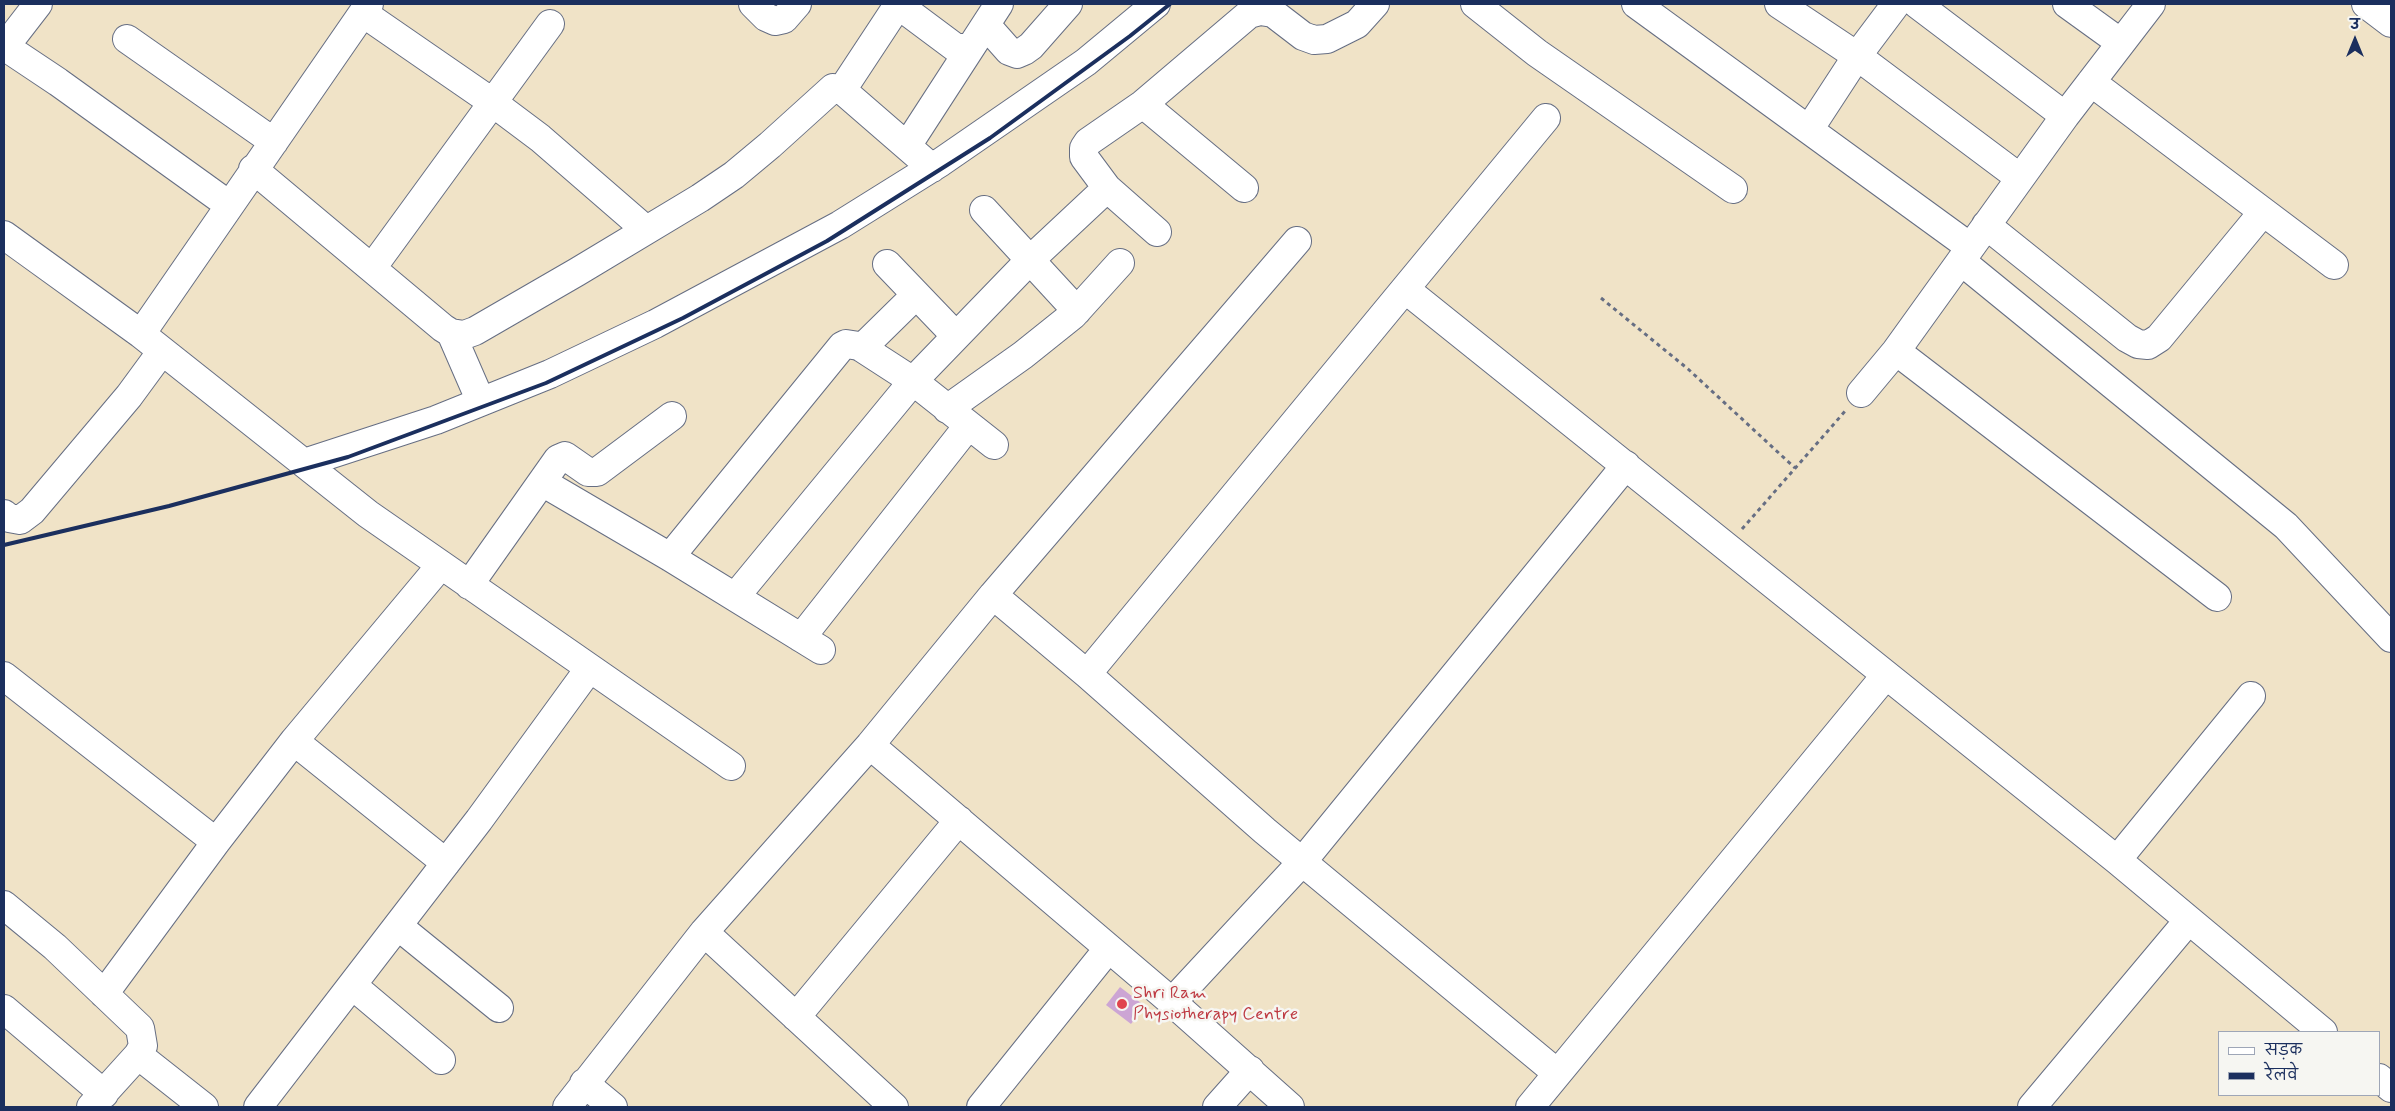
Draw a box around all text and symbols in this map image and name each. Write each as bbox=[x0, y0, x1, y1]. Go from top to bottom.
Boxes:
north arrow bbox=[2330, 15, 2380, 65]
text: उ bbox=[2350, 16, 2360, 34]
place label: Shri Ram Physiotherapy Centre bbox=[1133, 983, 1298, 1026]
marker: Shri Ram Physiotherapy Centre bbox=[1115, 997, 1129, 1011]
legend bbox=[2218, 1031, 2380, 1096]
text: सड़क bbox=[2265, 1041, 2302, 1061]
text: रेलवे bbox=[2265, 1066, 2298, 1086]

